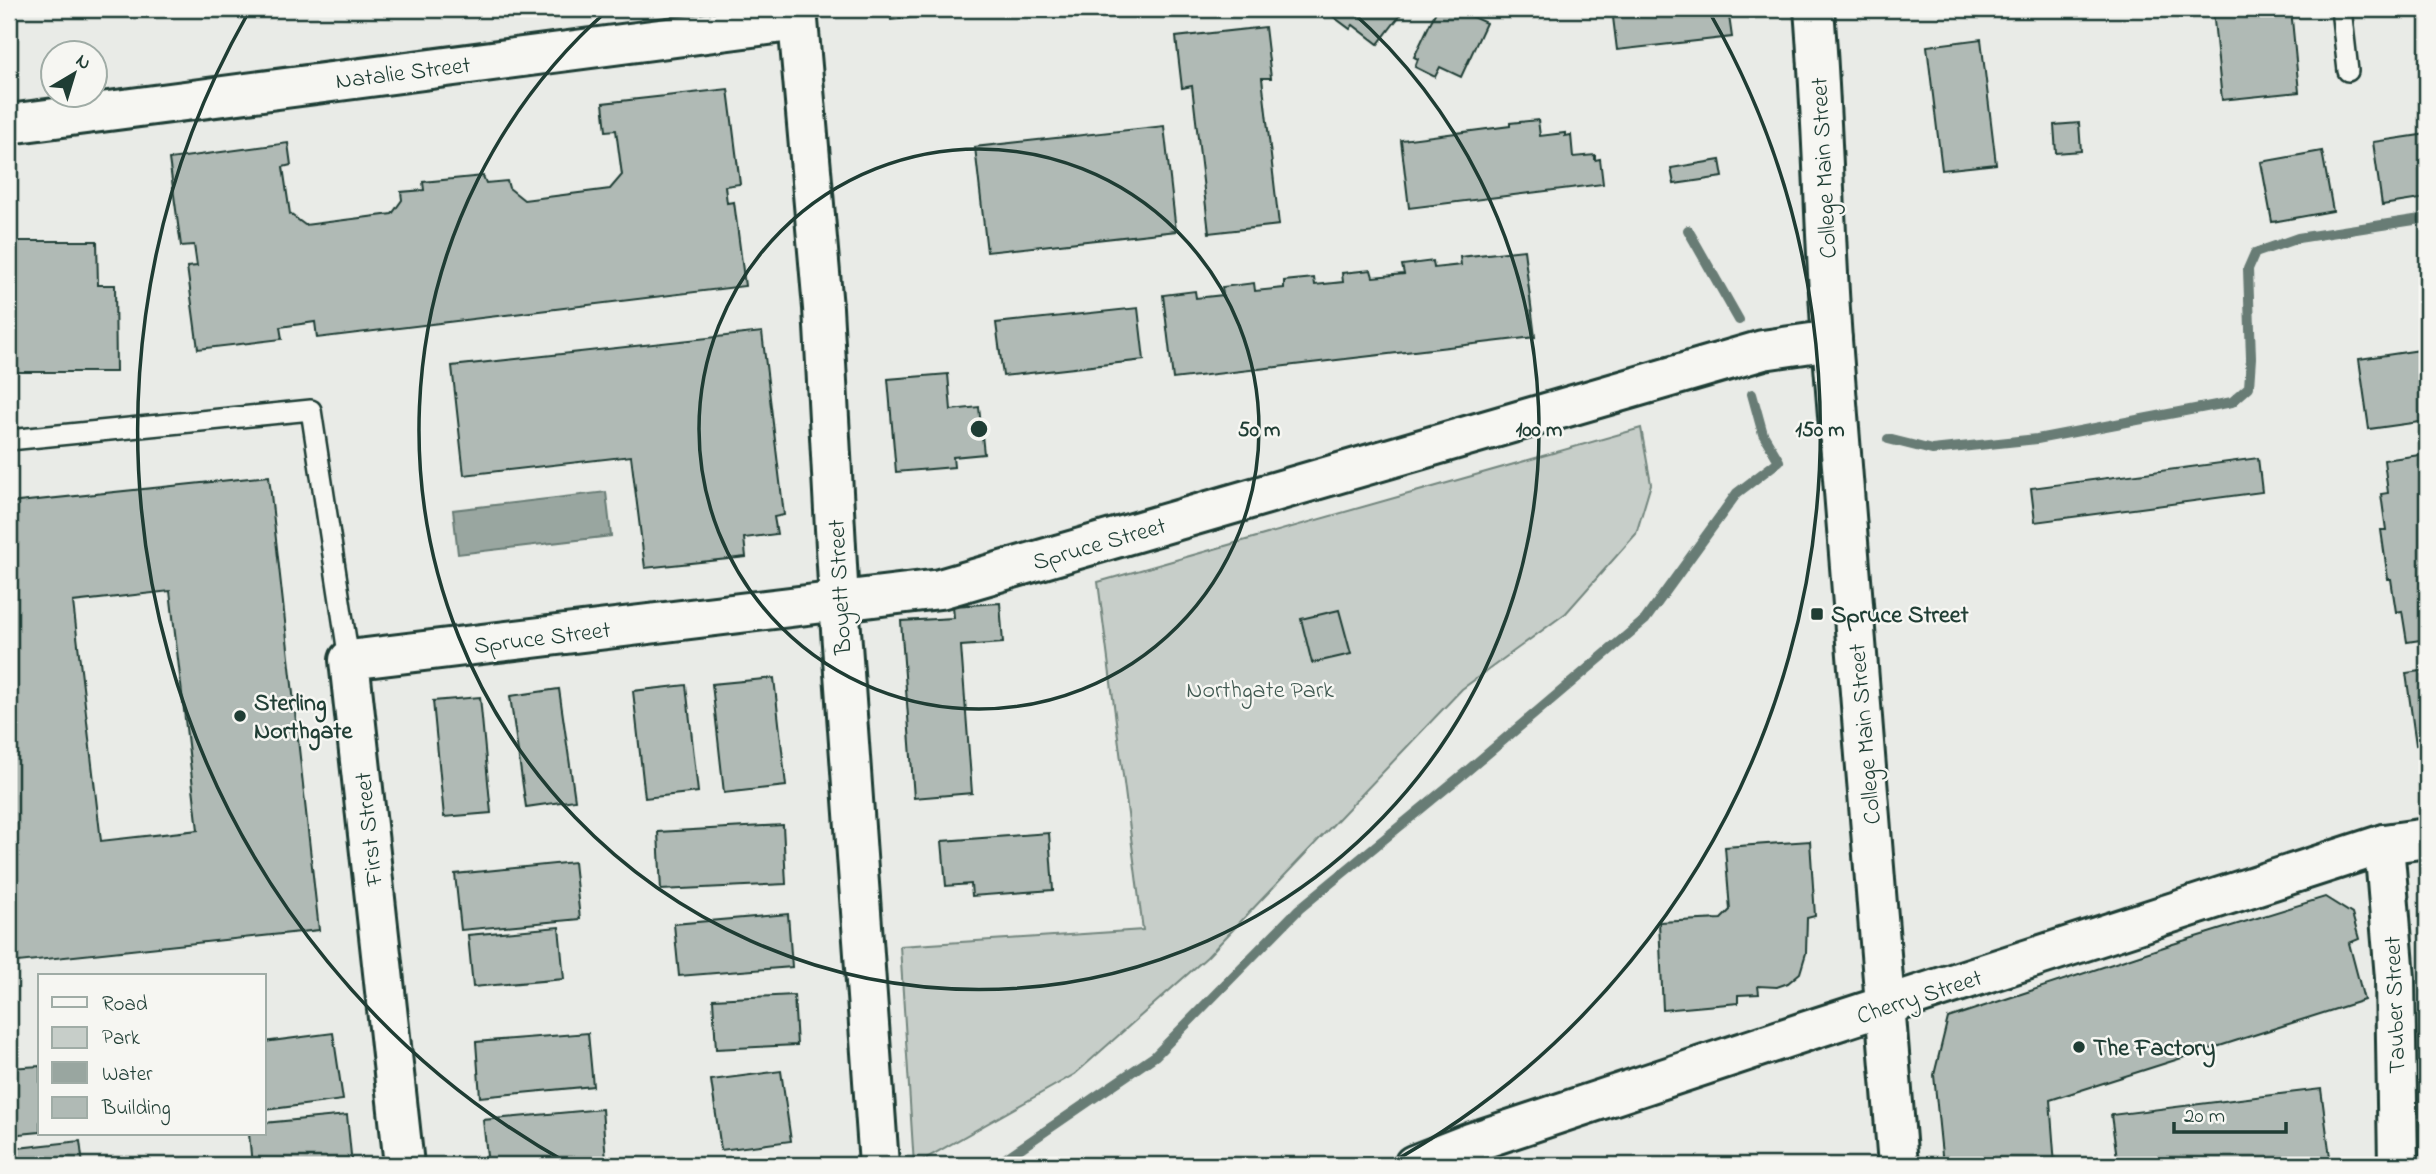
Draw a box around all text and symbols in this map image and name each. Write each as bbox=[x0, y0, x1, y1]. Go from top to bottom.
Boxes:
north arrow bbox=[38, 38, 108, 108]
text: N bbox=[70, 48, 96, 77]
street label: Natalie Street bbox=[334, 49, 473, 100]
street label: College Main Street bbox=[1803, 76, 1848, 259]
text: 50 m bbox=[1238, 416, 1280, 446]
text: 100 m bbox=[1516, 416, 1562, 446]
text: 150 m bbox=[1795, 416, 1845, 446]
centre of rings bbox=[967, 417, 991, 441]
street label: Spruce Street bbox=[1029, 510, 1171, 581]
street label: Boyett Street bbox=[820, 518, 864, 656]
place label: Spruce Street bbox=[1831, 599, 1969, 634]
marker: Spruce Street bbox=[1809, 606, 1825, 622]
street label: Spruce Street bbox=[472, 614, 613, 665]
street label: College Main Street bbox=[1841, 642, 1892, 826]
park label: Northgate Park bbox=[1186, 674, 1334, 709]
place label: Sterling Northgate bbox=[254, 687, 353, 751]
marker: Sterling Northgate bbox=[232, 708, 248, 724]
street label: First Street bbox=[347, 770, 394, 888]
street label: Tauber Street bbox=[2377, 935, 2416, 1074]
street label: Cherry Street bbox=[1853, 962, 1987, 1036]
legend bbox=[38, 974, 266, 1136]
text: Road bbox=[102, 990, 148, 1020]
text: Park bbox=[102, 1024, 141, 1054]
place label: The Factory bbox=[2093, 1032, 2215, 1068]
marker: The Factory bbox=[2071, 1039, 2087, 1055]
text: Water bbox=[102, 1060, 153, 1090]
scale bar bbox=[2174, 1090, 2286, 1134]
text: Building bbox=[101, 1094, 171, 1126]
text: 20 m bbox=[2184, 1102, 2225, 1132]

